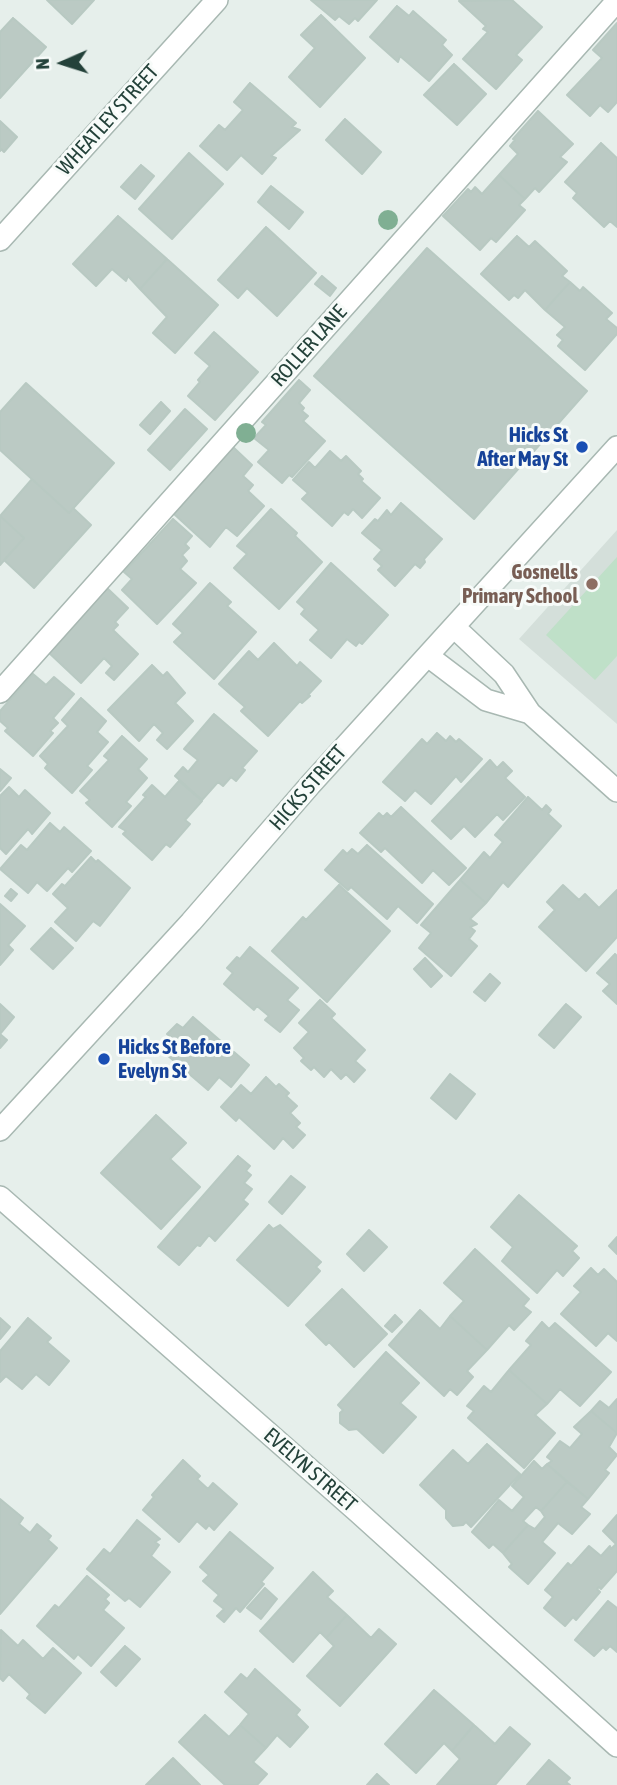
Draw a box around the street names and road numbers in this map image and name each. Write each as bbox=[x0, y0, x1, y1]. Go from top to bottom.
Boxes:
street label: WHEATLEY STREET bbox=[52, 60, 164, 180]
street label: ROLLER LANE bbox=[266, 300, 352, 392]
street label: HICKS STREET bbox=[264, 740, 352, 836]
street label: EVELYN STREET bbox=[258, 1423, 362, 1517]

